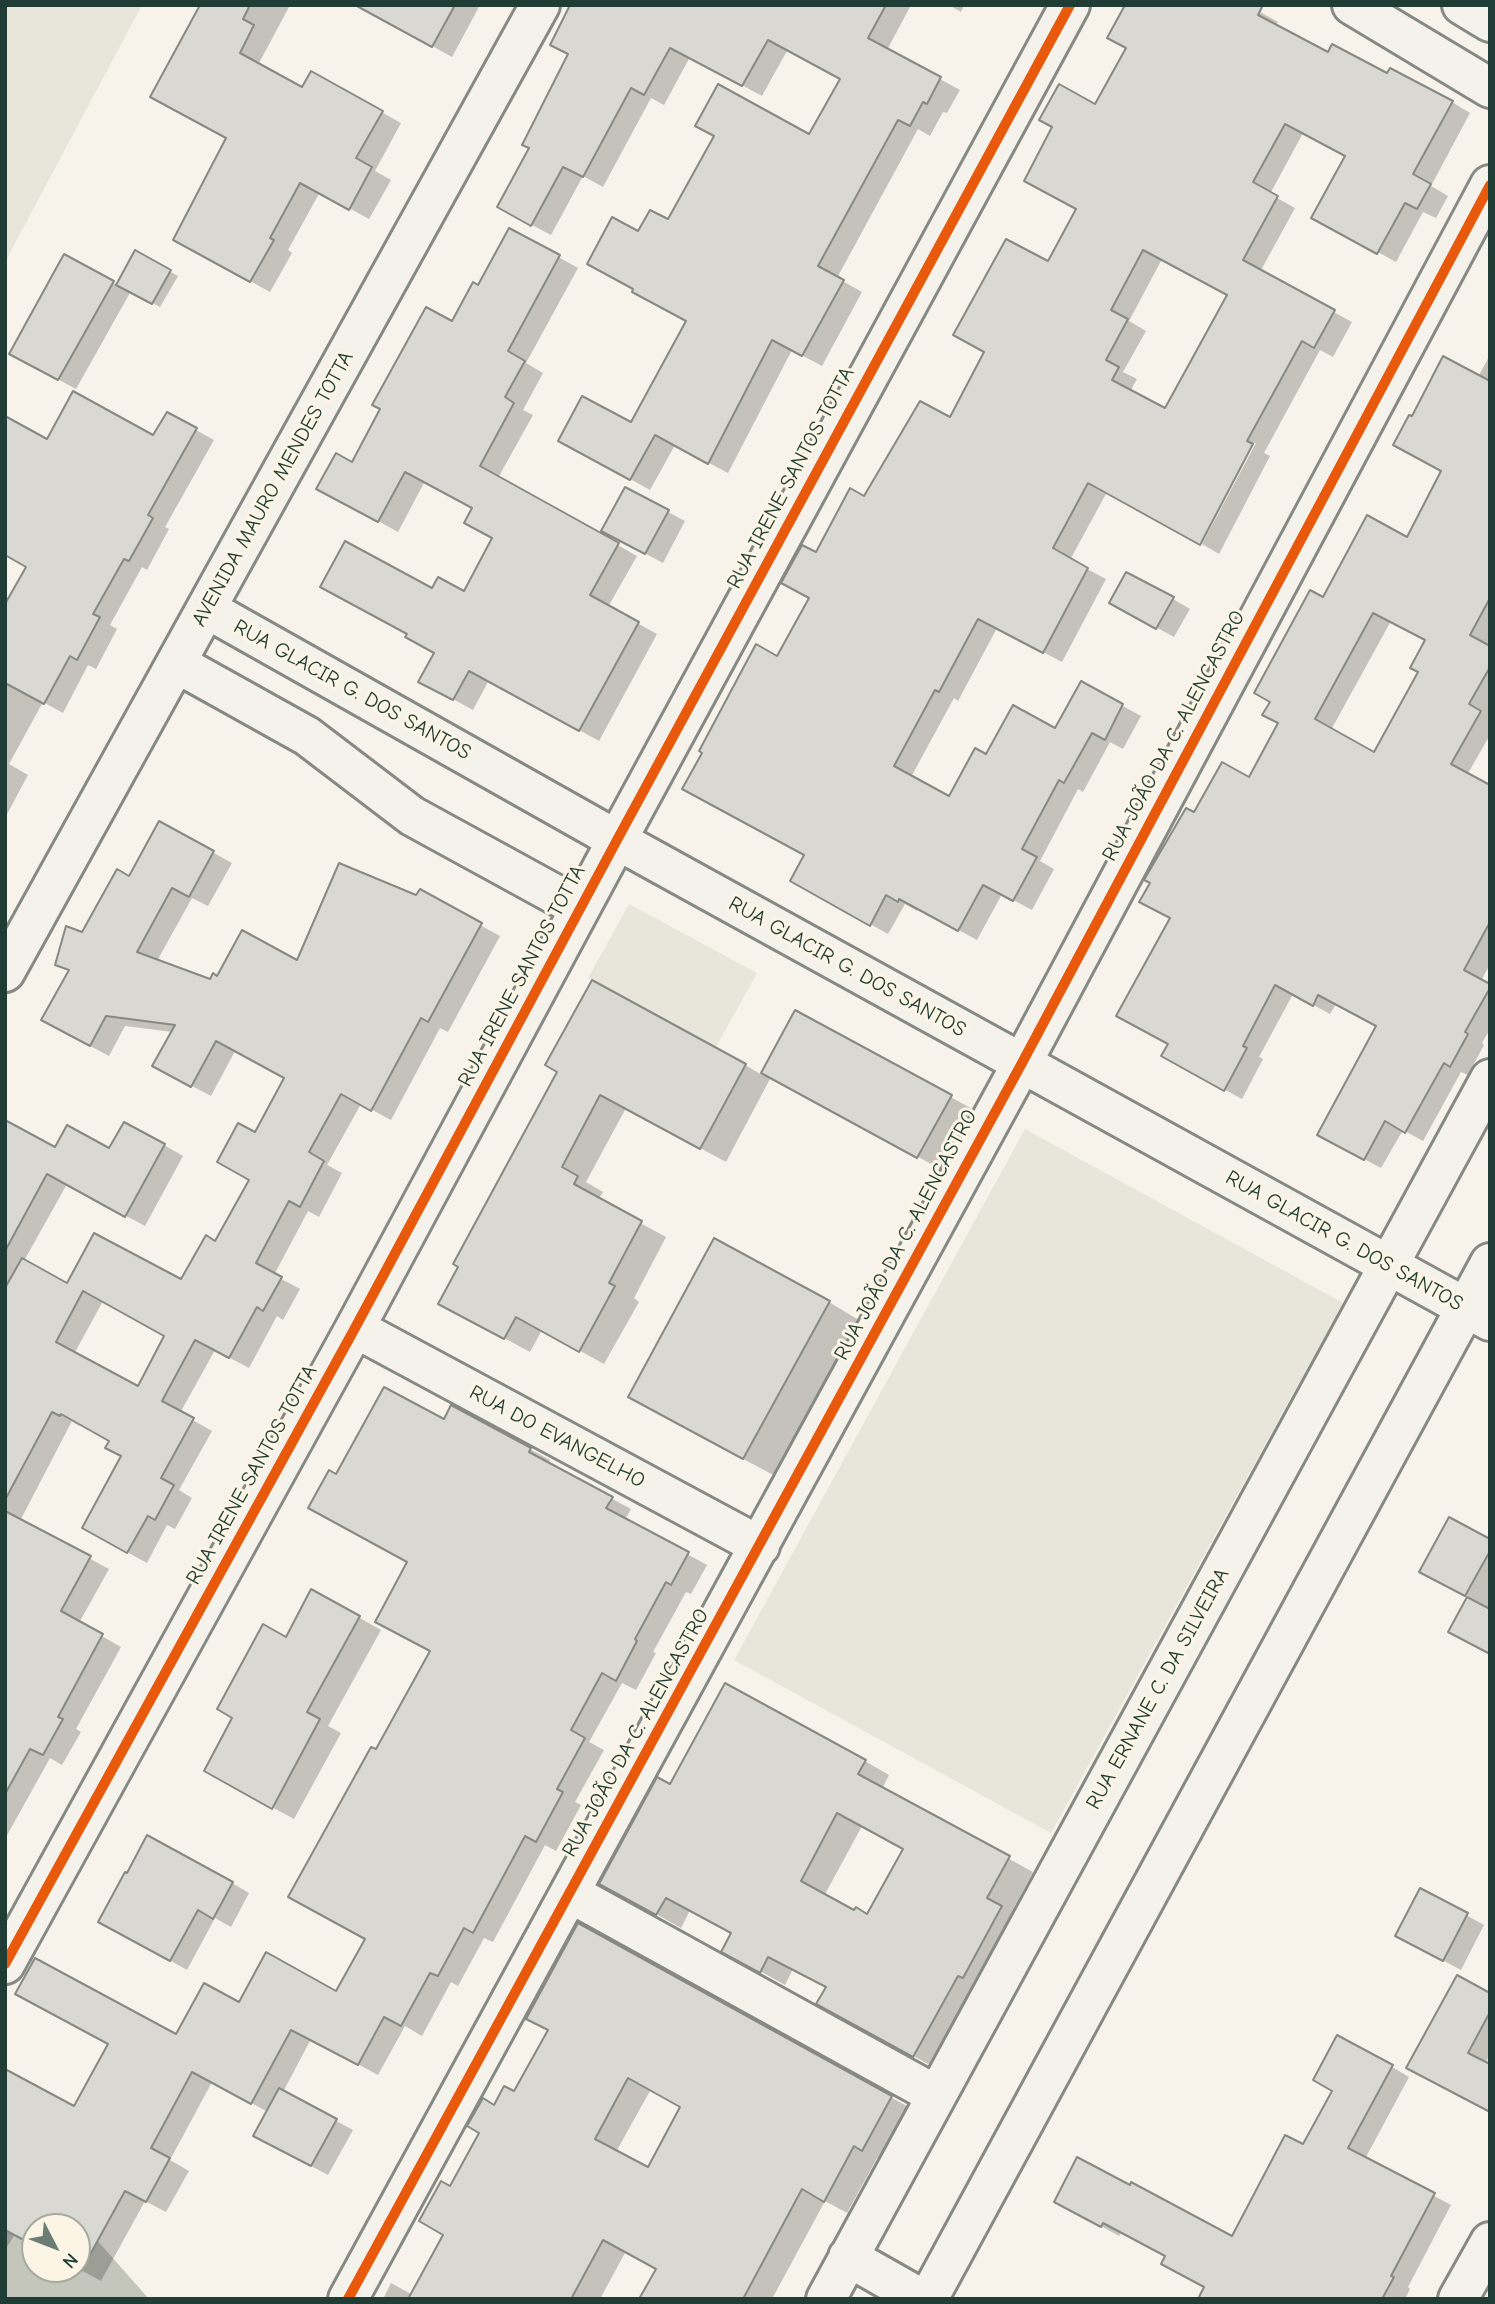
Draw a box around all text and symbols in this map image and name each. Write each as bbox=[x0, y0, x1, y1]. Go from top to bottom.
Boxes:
street label: AVENIDA MAURO MENDES TOTTA bbox=[187, 347, 359, 631]
street label: RUA IRENE SANTOS TOTTA bbox=[722, 363, 860, 593]
street label: RUA JOÃO DA C. ALENCASTRO bbox=[1097, 606, 1251, 866]
street label: RUA GLACIR G. DOS SANTOS bbox=[229, 614, 475, 766]
street label: RUA IRENE SANTOS TOTTA bbox=[453, 861, 591, 1091]
street label: RUA GLACIR G. DOS SANTOS bbox=[724, 891, 970, 1043]
street label: RUA JOÃO DA C. ALENCASTRO bbox=[829, 1105, 983, 1365]
street label: RUA GLACIR G. DOS SANTOS bbox=[1221, 1165, 1467, 1317]
street label: RUA IRENE SANTOS TOTTA bbox=[181, 1361, 323, 1589]
street label: RUA DO EVANGELHO bbox=[465, 1380, 649, 1494]
street label: RUA ERNANE C. DA SILVEIRA bbox=[1081, 1564, 1235, 1814]
street label: RUA JOÃO DA C. ALENCASTRO bbox=[557, 1604, 715, 1862]
north arrow bbox=[21, 2213, 91, 2283]
text: N bbox=[58, 2249, 82, 2273]

